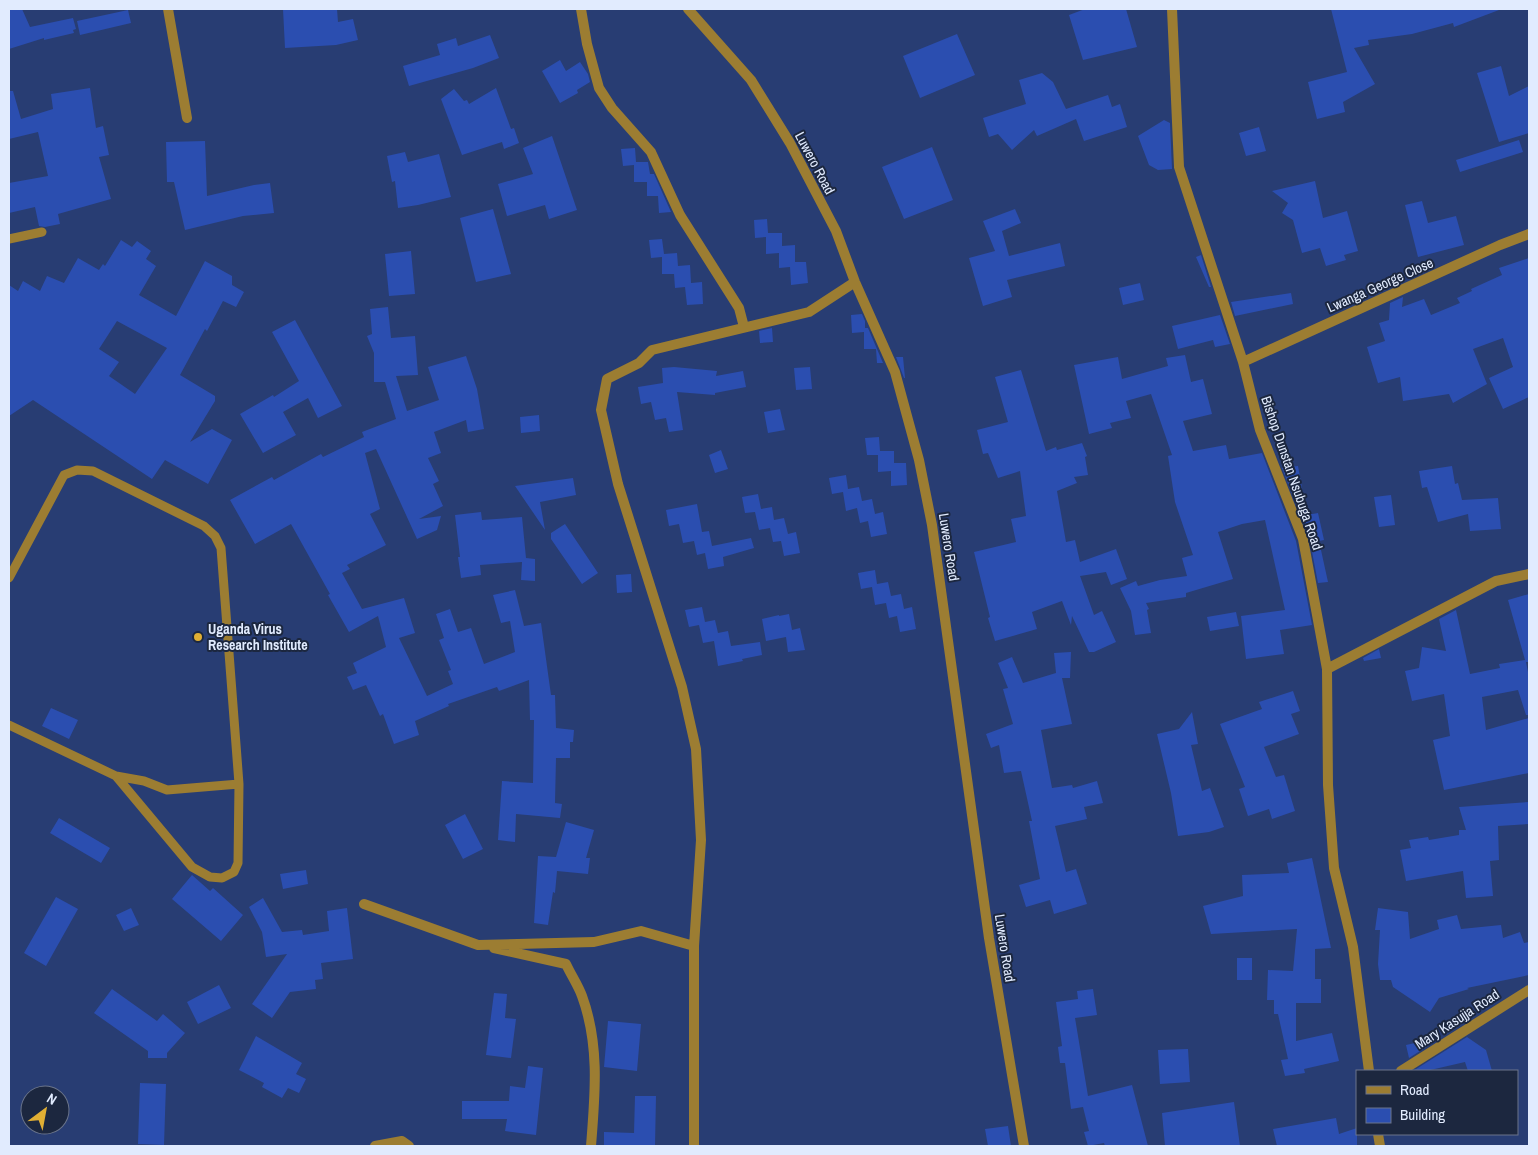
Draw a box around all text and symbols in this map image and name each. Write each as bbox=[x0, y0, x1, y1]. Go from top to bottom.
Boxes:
street label: Luwero Road bbox=[791, 129, 839, 197]
street label: Lwanga George Close bbox=[1324, 254, 1436, 316]
street label: Bishop Dunstan Nsubuga Road bbox=[1257, 394, 1327, 552]
street label: Luwero Road bbox=[935, 512, 963, 582]
place label: Uganda Virus Research Institute bbox=[208, 620, 308, 654]
marker: Uganda Virus Research Institute bbox=[192, 631, 204, 643]
street label: Luwero Road bbox=[991, 913, 1019, 983]
street label: Mary Kasujja Road bbox=[1411, 985, 1503, 1053]
legend bbox=[1356, 1070, 1518, 1135]
text: Road bbox=[1400, 1079, 1429, 1100]
north arrow bbox=[20, 1085, 70, 1135]
text: N bbox=[44, 1089, 60, 1109]
text: Building bbox=[1400, 1104, 1445, 1125]

